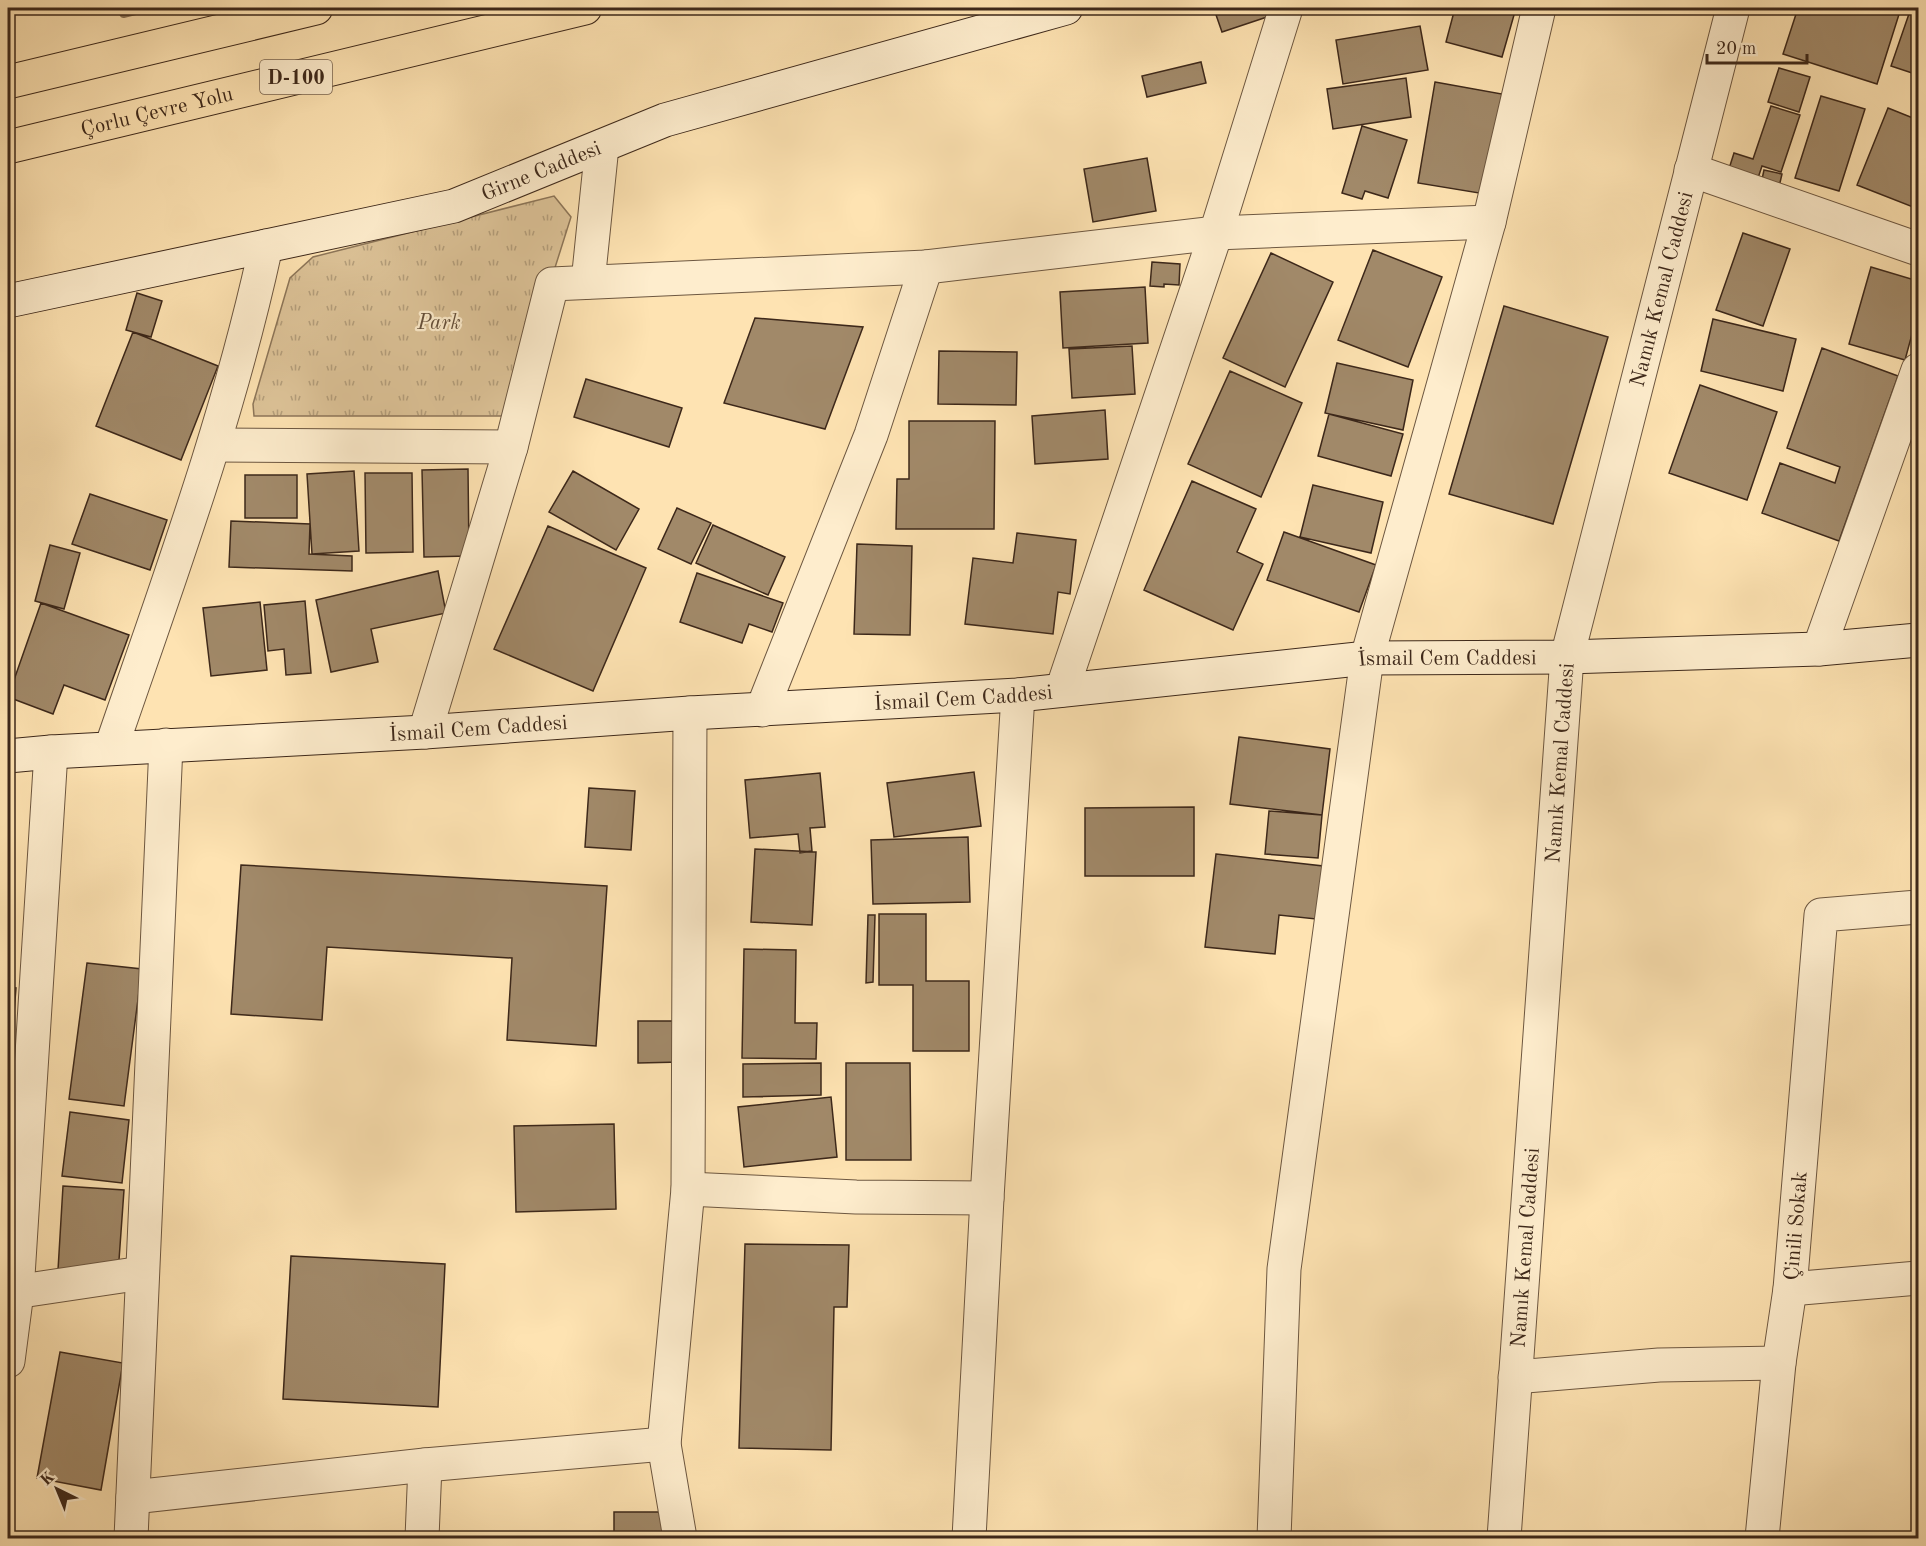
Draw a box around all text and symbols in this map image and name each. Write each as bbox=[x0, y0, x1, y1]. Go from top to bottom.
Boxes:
scale bar bbox=[1707, 27, 1808, 65]
text: 20 m bbox=[1716, 40, 1756, 58]
road number: D-100 bbox=[260, 60, 332, 94]
street label: Çorlu Çevre Yolu bbox=[79, 84, 235, 141]
street label: Girne Caddesi bbox=[479, 138, 604, 206]
street label: Namık Kemal Caddesi bbox=[1628, 190, 1698, 389]
park label: Park bbox=[416, 313, 461, 334]
street label: İsmail Cem Caddesi bbox=[1356, 645, 1537, 671]
street label: Namık Kemal Caddesi bbox=[1543, 662, 1579, 864]
street label: İsmail Cem Caddesi bbox=[873, 682, 1054, 715]
street label: İsmail Cem Caddesi bbox=[388, 713, 568, 746]
street label: Namık Kemal Caddesi bbox=[1509, 1147, 1544, 1349]
street label: Çinili Sokak bbox=[1782, 1170, 1812, 1281]
north arrow bbox=[27, 1459, 87, 1519]
text: K bbox=[38, 1469, 58, 1490]

